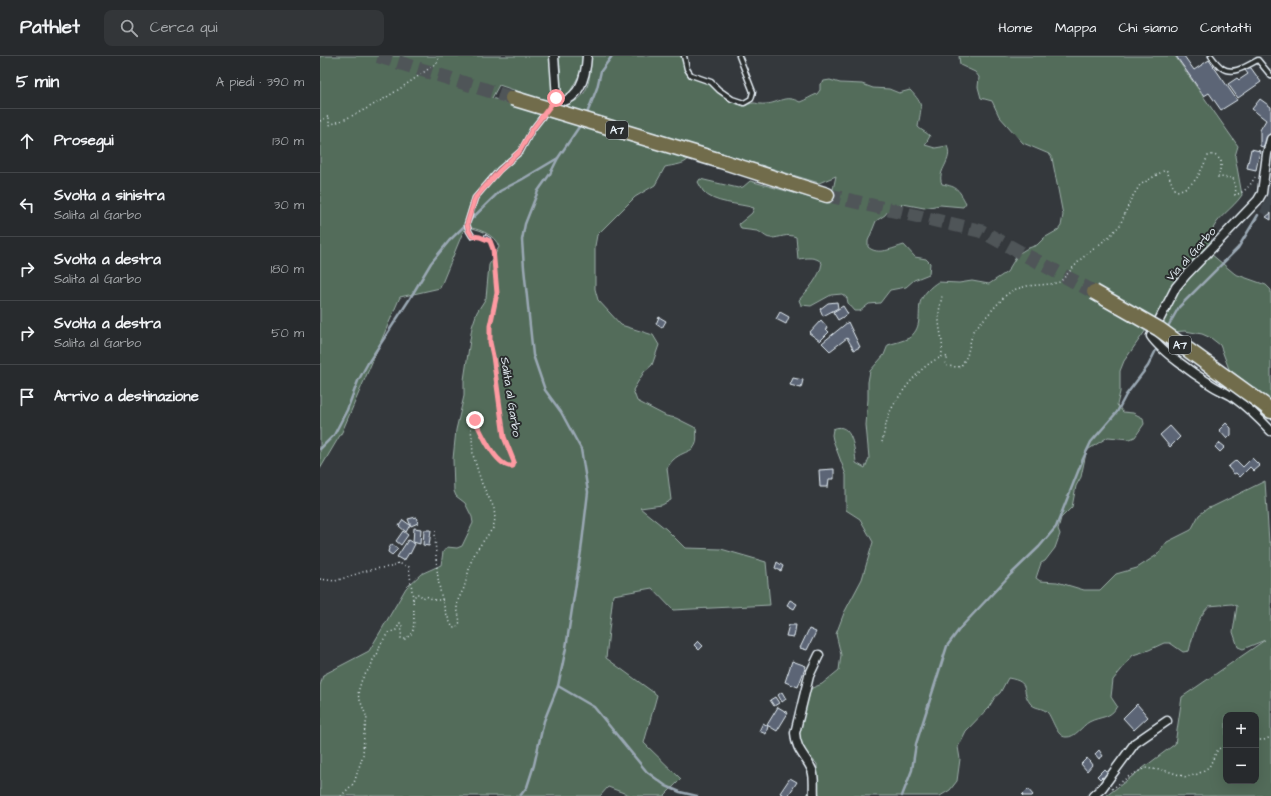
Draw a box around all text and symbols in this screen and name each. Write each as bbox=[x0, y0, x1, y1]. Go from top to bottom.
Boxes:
search box bbox=[104, 10, 384, 46]
text: Pathlet bbox=[20, 14, 80, 41]
icon: search bbox=[118, 17, 140, 39]
text: Cerca qui bbox=[150, 17, 218, 38]
text: Home bbox=[998, 18, 1033, 38]
text: Mappa bbox=[1055, 18, 1096, 38]
text: Chi siamo bbox=[1118, 18, 1178, 38]
text: Contatti bbox=[1200, 18, 1251, 38]
text: 5 min bbox=[16, 70, 59, 94]
text: A piedi · 390 m bbox=[216, 73, 304, 91]
route start bbox=[547, 89, 565, 107]
road number: A7 bbox=[606, 121, 628, 139]
icon: ahead bbox=[16, 130, 38, 152]
text: Prosegui bbox=[54, 130, 114, 151]
text: 130 m bbox=[272, 132, 304, 150]
text: Svolta a sinistra bbox=[54, 185, 165, 206]
icon: left bbox=[16, 194, 38, 216]
text: 30 m bbox=[274, 196, 304, 214]
text: Salita al Garbo bbox=[54, 206, 141, 224]
street label: Via al Garbo bbox=[1162, 223, 1220, 285]
text: Svolta a destra bbox=[54, 249, 161, 270]
icon: right bbox=[16, 258, 38, 280]
text: 180 m bbox=[270, 260, 304, 278]
text: Salita al Garbo bbox=[54, 270, 141, 288]
text: Svolta a destra bbox=[54, 313, 161, 334]
icon: right bbox=[16, 322, 38, 344]
text: 50 m bbox=[271, 324, 304, 342]
text: Salita al Garbo bbox=[54, 334, 141, 352]
road number: A7 bbox=[1169, 336, 1191, 354]
street label: Salita al Garbo bbox=[496, 356, 525, 438]
icon: arrive bbox=[16, 386, 38, 408]
text: Arrivo a destinazione bbox=[54, 386, 199, 407]
route end bbox=[466, 411, 484, 429]
map controls bbox=[1223, 712, 1259, 784]
button: + bbox=[1223, 712, 1259, 748]
button: − bbox=[1223, 748, 1259, 784]

